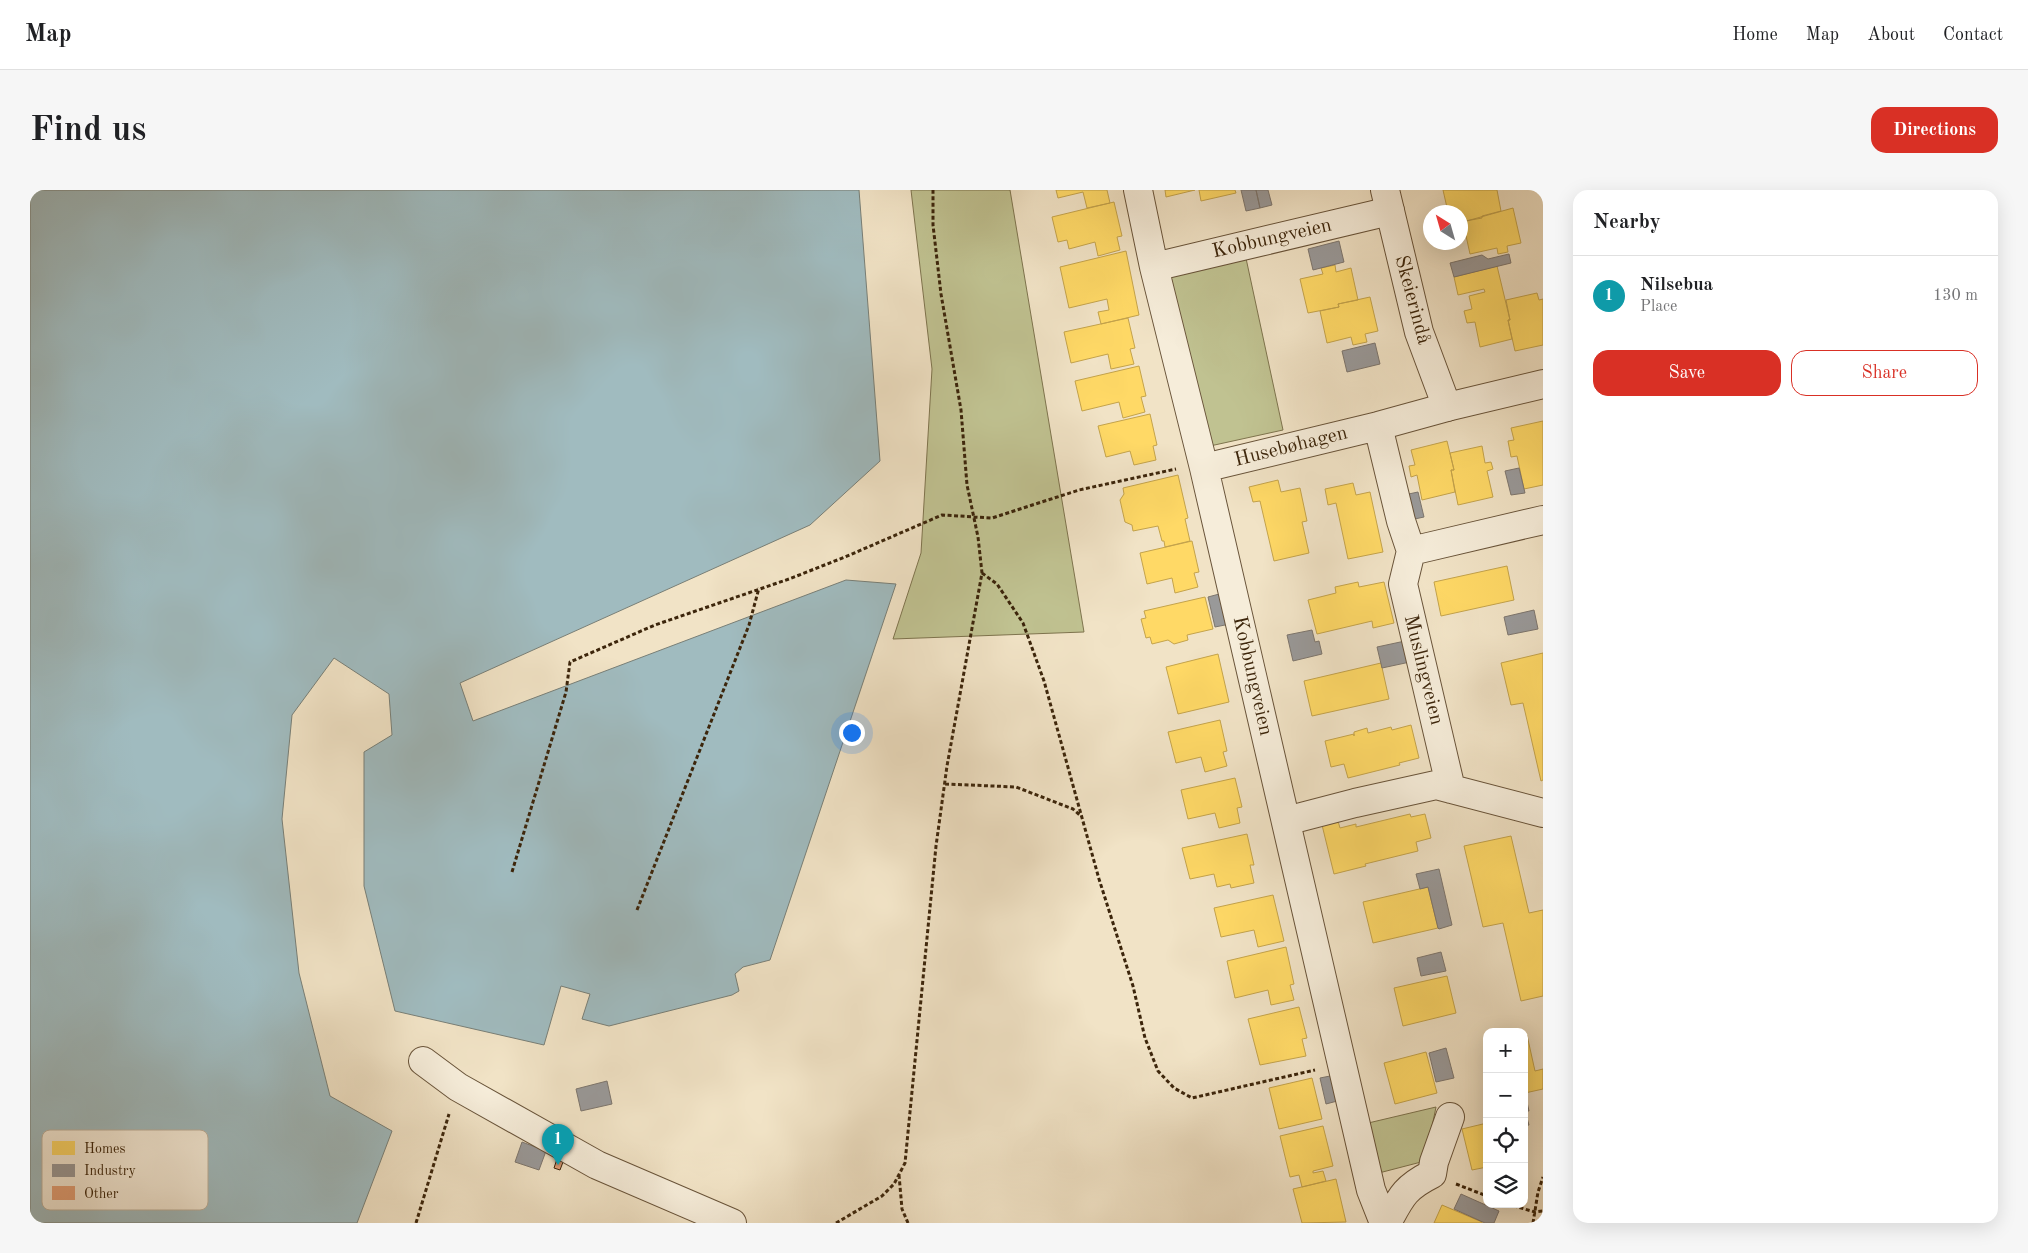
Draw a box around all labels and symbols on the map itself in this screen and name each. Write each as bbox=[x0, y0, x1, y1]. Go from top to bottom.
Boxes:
north arrow bbox=[1423, 205, 1468, 250]
street label: Kobbungveien bbox=[1210, 215, 1334, 262]
street label: Skeierindå bbox=[1391, 253, 1434, 347]
street label: Husebøhagen bbox=[1232, 423, 1350, 471]
street label: Muslingveien bbox=[1400, 613, 1446, 727]
street label: Kobbungveien bbox=[1229, 614, 1276, 738]
your location bbox=[839, 720, 865, 746]
pin: 1 bbox=[542, 1124, 574, 1165]
legend bbox=[42, 1130, 208, 1210]
text: Homes bbox=[84, 1142, 126, 1156]
text: Industry bbox=[84, 1164, 137, 1178]
text: Other bbox=[84, 1187, 119, 1201]

